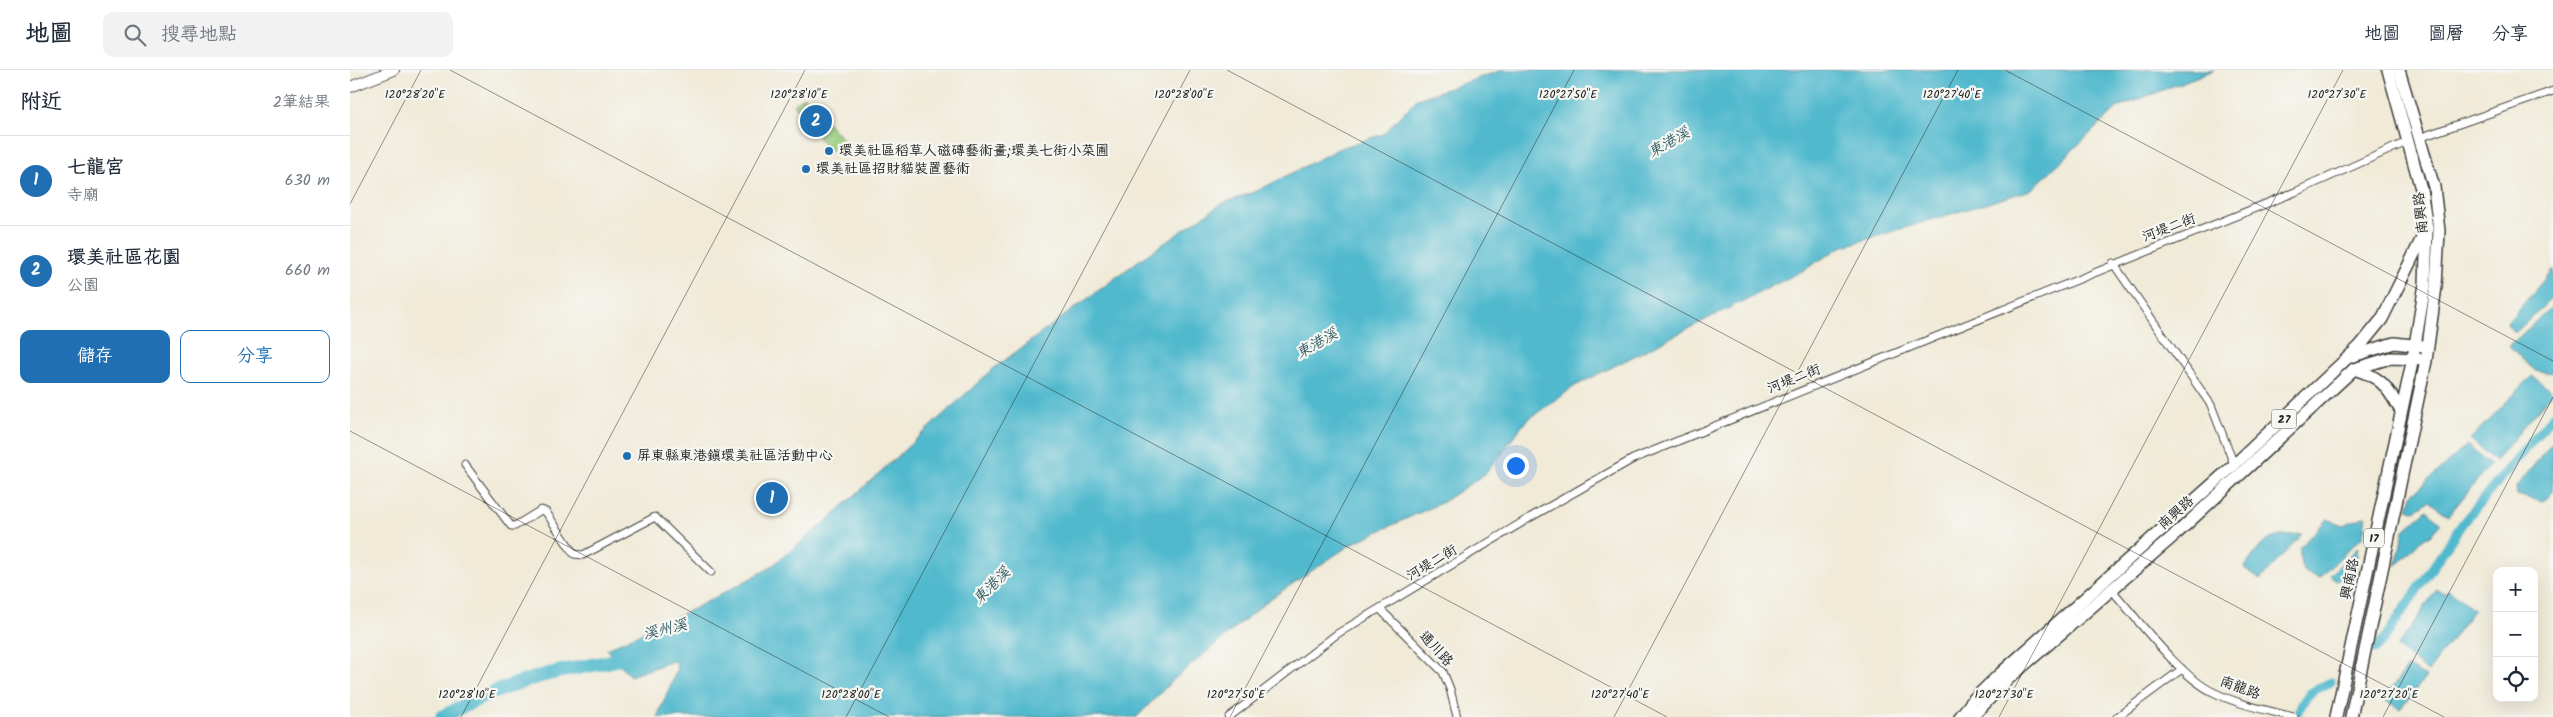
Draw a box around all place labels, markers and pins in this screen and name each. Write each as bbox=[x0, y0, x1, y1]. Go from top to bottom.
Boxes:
pin: 2 bbox=[800, 102, 832, 140]
place label: 環美社區稻草人磁磚藝術畫;環美七街小菜圃 bbox=[839, 140, 1109, 162]
marker: 環美社區稻草人磁磚藝術畫;環美七街小菜圃 bbox=[823, 145, 835, 157]
place label: 環美社區招財貓裝置藝術 bbox=[816, 158, 970, 180]
marker: 環美社區招財貓裝置藝術 bbox=[800, 163, 812, 175]
place label: 屏東縣東港鎮環美社區活動中心 bbox=[637, 445, 833, 467]
marker: 屏東縣東港鎮環美社區活動中心 bbox=[621, 450, 633, 462]
pin: 1 bbox=[756, 479, 788, 517]

